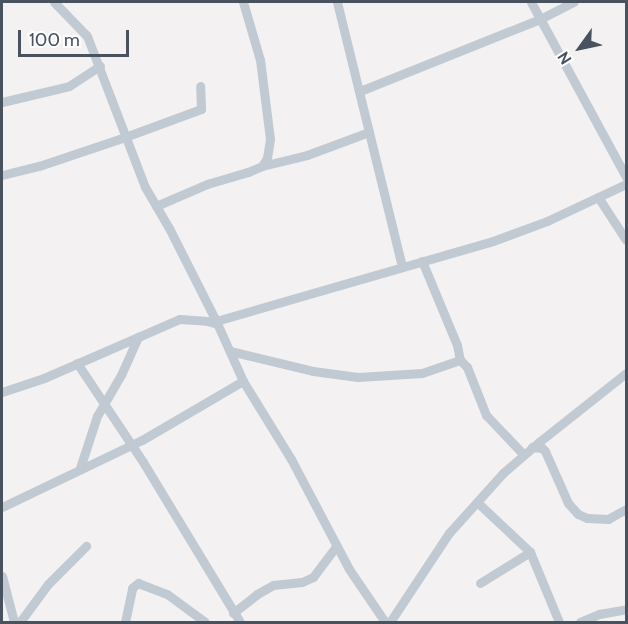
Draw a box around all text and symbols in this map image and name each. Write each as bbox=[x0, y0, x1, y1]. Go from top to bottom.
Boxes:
scale bar bbox=[21, 18, 132, 56]
north arrow bbox=[550, 18, 610, 78]
text: 100 m bbox=[29, 29, 80, 51]
text: N bbox=[553, 48, 576, 68]

